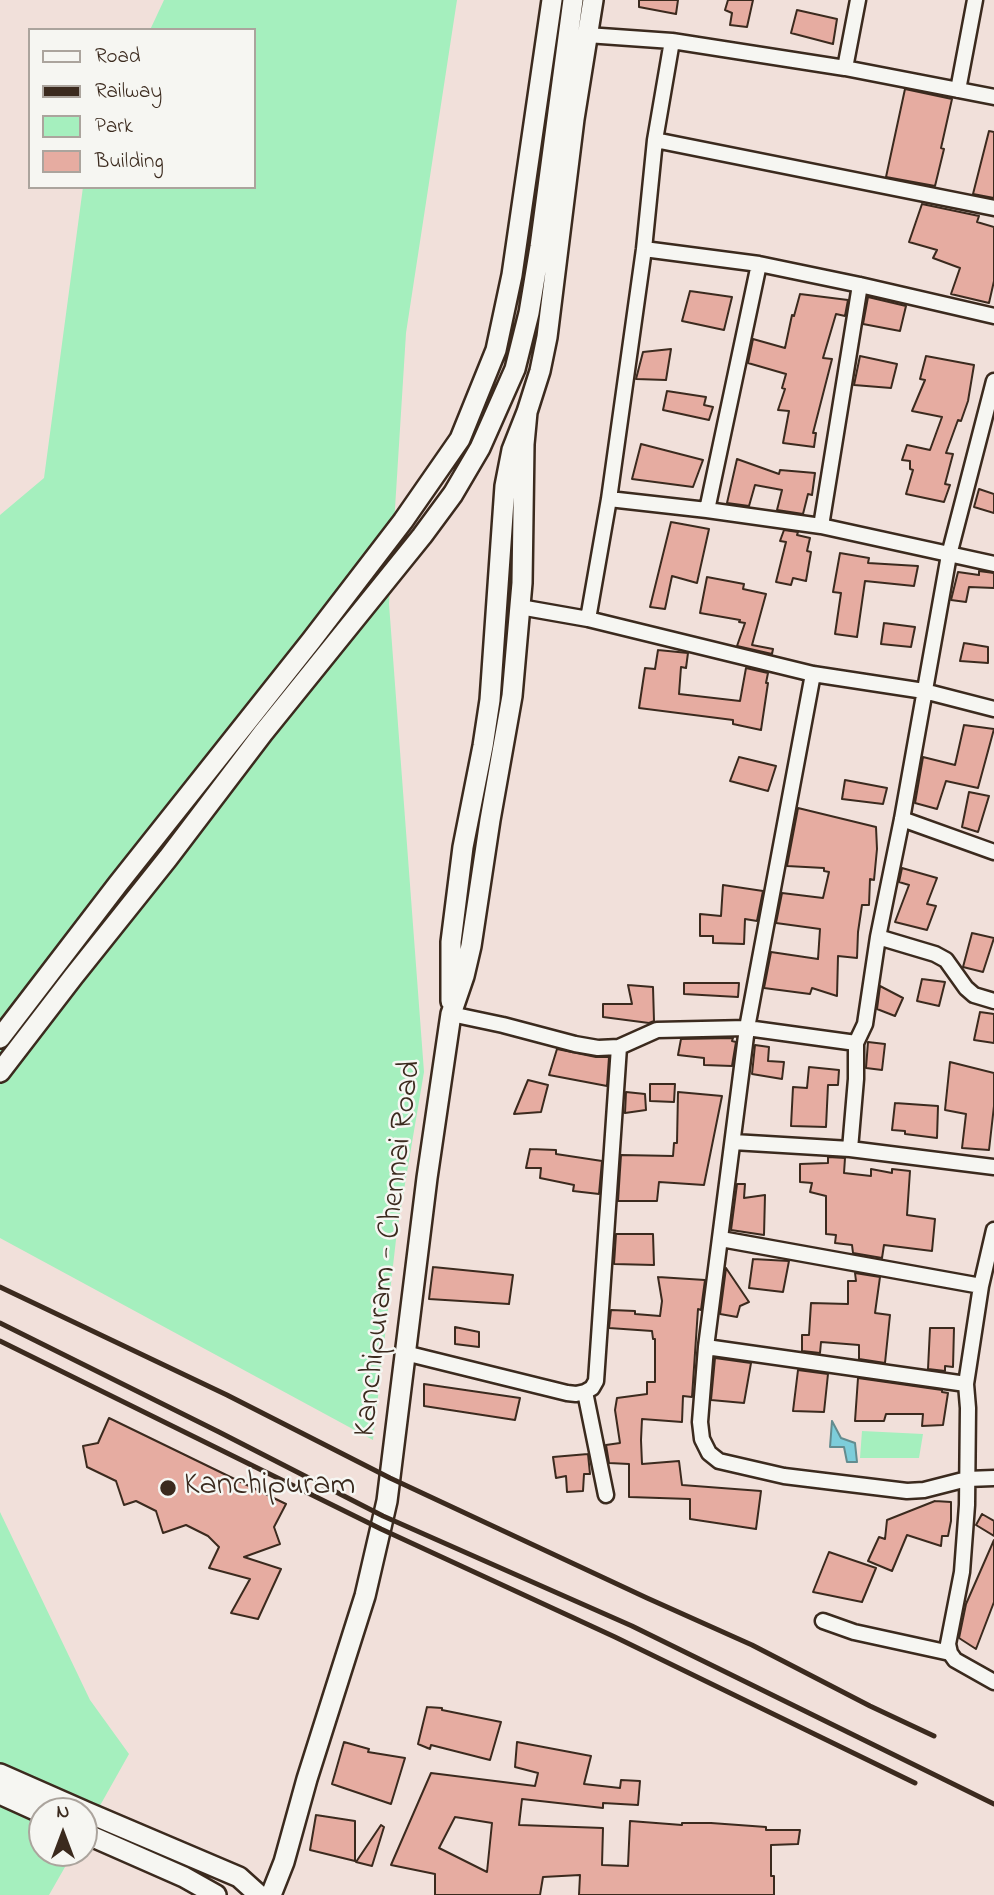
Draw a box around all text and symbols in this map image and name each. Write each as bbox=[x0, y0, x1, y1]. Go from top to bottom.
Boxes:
legend bbox=[28, 28, 256, 189]
text: Road bbox=[95, 42, 141, 72]
text: Railway bbox=[95, 77, 162, 107]
text: Park bbox=[95, 112, 133, 142]
text: Building bbox=[95, 147, 164, 177]
street label: Kanchipuram - Chennai Road bbox=[348, 1059, 432, 1439]
place label: Kanchipuram bbox=[184, 1469, 355, 1507]
marker: Kanchipuram bbox=[158, 1478, 178, 1498]
north arrow bbox=[28, 1797, 98, 1867]
text: N bbox=[57, 1799, 69, 1826]

